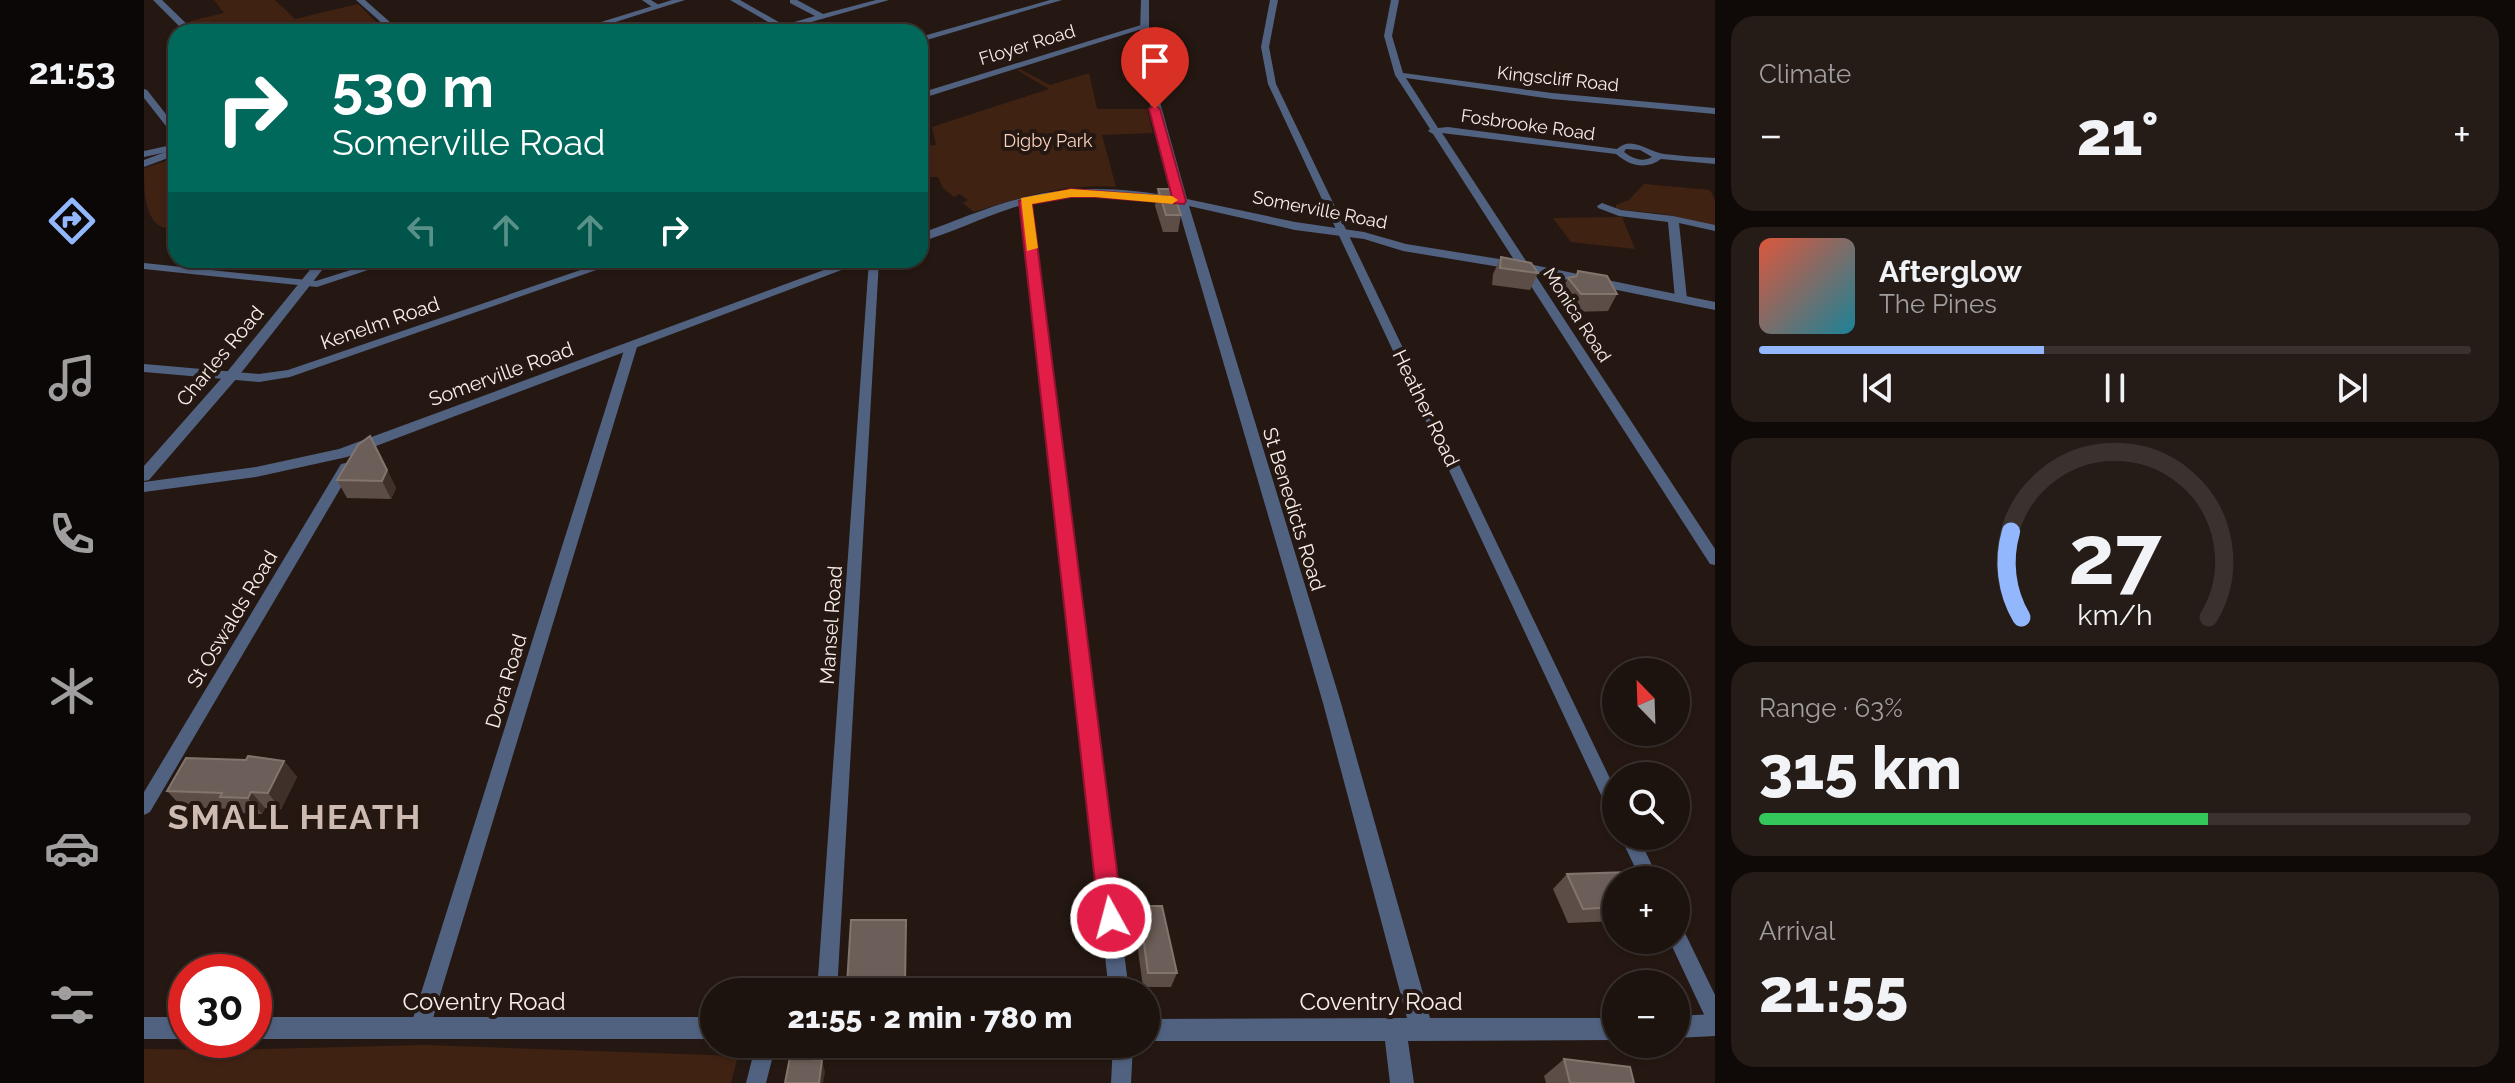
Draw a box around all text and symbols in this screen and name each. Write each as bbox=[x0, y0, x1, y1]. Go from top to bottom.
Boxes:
street label: Floyer Road bbox=[976, 20, 1078, 69]
pin bbox=[1121, 27, 1189, 109]
icon: arrive bbox=[1133, 39, 1177, 83]
text: 21:53 bbox=[28, 50, 116, 92]
text: 530 m bbox=[332, 54, 494, 120]
icon: right bbox=[200, 56, 304, 160]
text: Climate bbox=[1759, 59, 1851, 89]
street label: Kingscliff Road bbox=[1496, 62, 1620, 95]
text: 21° bbox=[2077, 99, 2159, 169]
street label: Fosbrooke Road bbox=[1460, 105, 1597, 144]
text: − bbox=[1759, 109, 1783, 160]
text: + bbox=[2453, 109, 2471, 160]
text: Somerville Road bbox=[332, 121, 605, 163]
park label: Digby Park bbox=[1003, 130, 1093, 151]
street label: Somerville Road bbox=[1251, 186, 1389, 233]
icon: directions bbox=[44, 193, 100, 249]
icon: left bbox=[400, 208, 444, 252]
icon: ahead bbox=[484, 208, 528, 252]
icon: ahead bbox=[568, 208, 612, 252]
icon: right bbox=[652, 208, 696, 252]
text: Afterglow bbox=[1879, 254, 2022, 289]
street label: Monica Road bbox=[1539, 264, 1616, 366]
text: The Pines bbox=[1879, 289, 1997, 319]
street label: Kenelm Road bbox=[317, 291, 443, 355]
street label: Charles Road bbox=[171, 301, 269, 411]
street label: Somerville Road bbox=[426, 337, 576, 411]
street label: Heather Road bbox=[1387, 346, 1465, 470]
icon: music bbox=[44, 350, 100, 406]
icon: previous bbox=[1856, 366, 1900, 410]
icon: pause bbox=[2093, 366, 2137, 410]
icon: next bbox=[2330, 366, 2374, 410]
street label: St Benedicts Road bbox=[1258, 424, 1330, 594]
text: 27 bbox=[2068, 505, 2162, 602]
icon: phone bbox=[44, 506, 100, 562]
street label: St Oswalds Road bbox=[182, 546, 282, 692]
street label: Mansel Road bbox=[815, 565, 847, 685]
text: km/h bbox=[2077, 598, 2153, 632]
street label: Dora Road bbox=[480, 631, 532, 731]
north arrow bbox=[1602, 658, 1690, 746]
map controls bbox=[1602, 658, 1690, 1058]
icon: climate bbox=[44, 663, 100, 719]
text: Range · 63% bbox=[1759, 693, 1903, 723]
text: 315 km bbox=[1759, 733, 1962, 803]
button: search bbox=[1602, 762, 1690, 850]
district label: SMALL HEATH bbox=[168, 797, 422, 837]
icon: car bbox=[44, 820, 100, 876]
button: + bbox=[1602, 866, 1690, 954]
position arrow bbox=[1069, 876, 1153, 960]
text: Arrival bbox=[1759, 916, 1835, 946]
speed limit sign: 30 bbox=[168, 954, 272, 1058]
text: 21:55 bbox=[1759, 956, 1908, 1026]
button: − bbox=[1602, 970, 1690, 1058]
icon: filters bbox=[44, 977, 100, 1033]
street label: Coventry Road bbox=[402, 987, 566, 1016]
street label: Coventry Road bbox=[1299, 987, 1463, 1016]
text: 21:55 · 2 min · 780 m bbox=[788, 1000, 1072, 1035]

